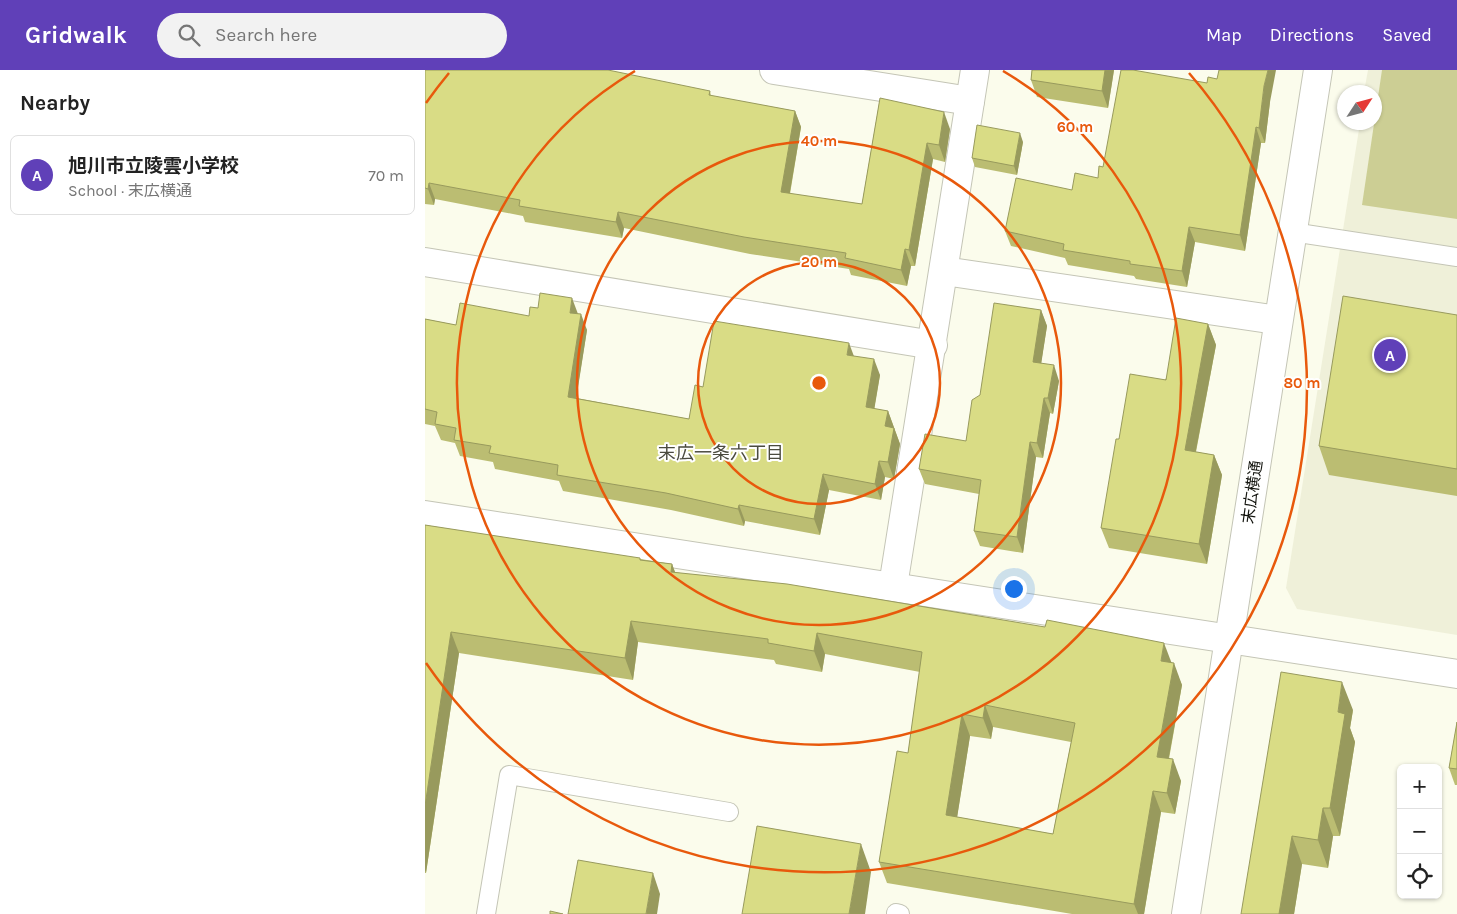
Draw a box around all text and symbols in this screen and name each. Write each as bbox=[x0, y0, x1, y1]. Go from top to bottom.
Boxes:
search box bbox=[157, 13, 507, 58]
text: Gridwalk bbox=[25, 21, 127, 49]
icon: search bbox=[175, 21, 203, 49]
text: Search here bbox=[215, 24, 317, 46]
text: Map bbox=[1206, 24, 1242, 46]
text: Directions bbox=[1270, 24, 1354, 46]
text: Saved bbox=[1382, 24, 1432, 46]
north arrow bbox=[1337, 85, 1382, 130]
text: Nearby bbox=[20, 91, 90, 115]
text: 60 m bbox=[1057, 118, 1093, 136]
text: 40 m bbox=[801, 132, 837, 150]
text: 旭川市立陵雲小学校 bbox=[68, 155, 239, 177]
text: A bbox=[32, 166, 42, 185]
text: 70 m bbox=[368, 166, 404, 185]
text: School · 末広横通 bbox=[68, 181, 192, 200]
text: 20 m bbox=[801, 253, 837, 271]
pin: A bbox=[1374, 336, 1406, 374]
centre of rings bbox=[810, 374, 828, 392]
text: 80 m bbox=[1283, 374, 1321, 392]
district label: 末広一条六丁目 bbox=[658, 442, 784, 464]
street label: 末広横通 bbox=[1238, 459, 1266, 525]
your location bbox=[1001, 576, 1027, 602]
map controls bbox=[1397, 764, 1442, 899]
button: + bbox=[1397, 764, 1442, 809]
button: − bbox=[1397, 809, 1442, 854]
button: locate bbox=[1397, 854, 1442, 899]

